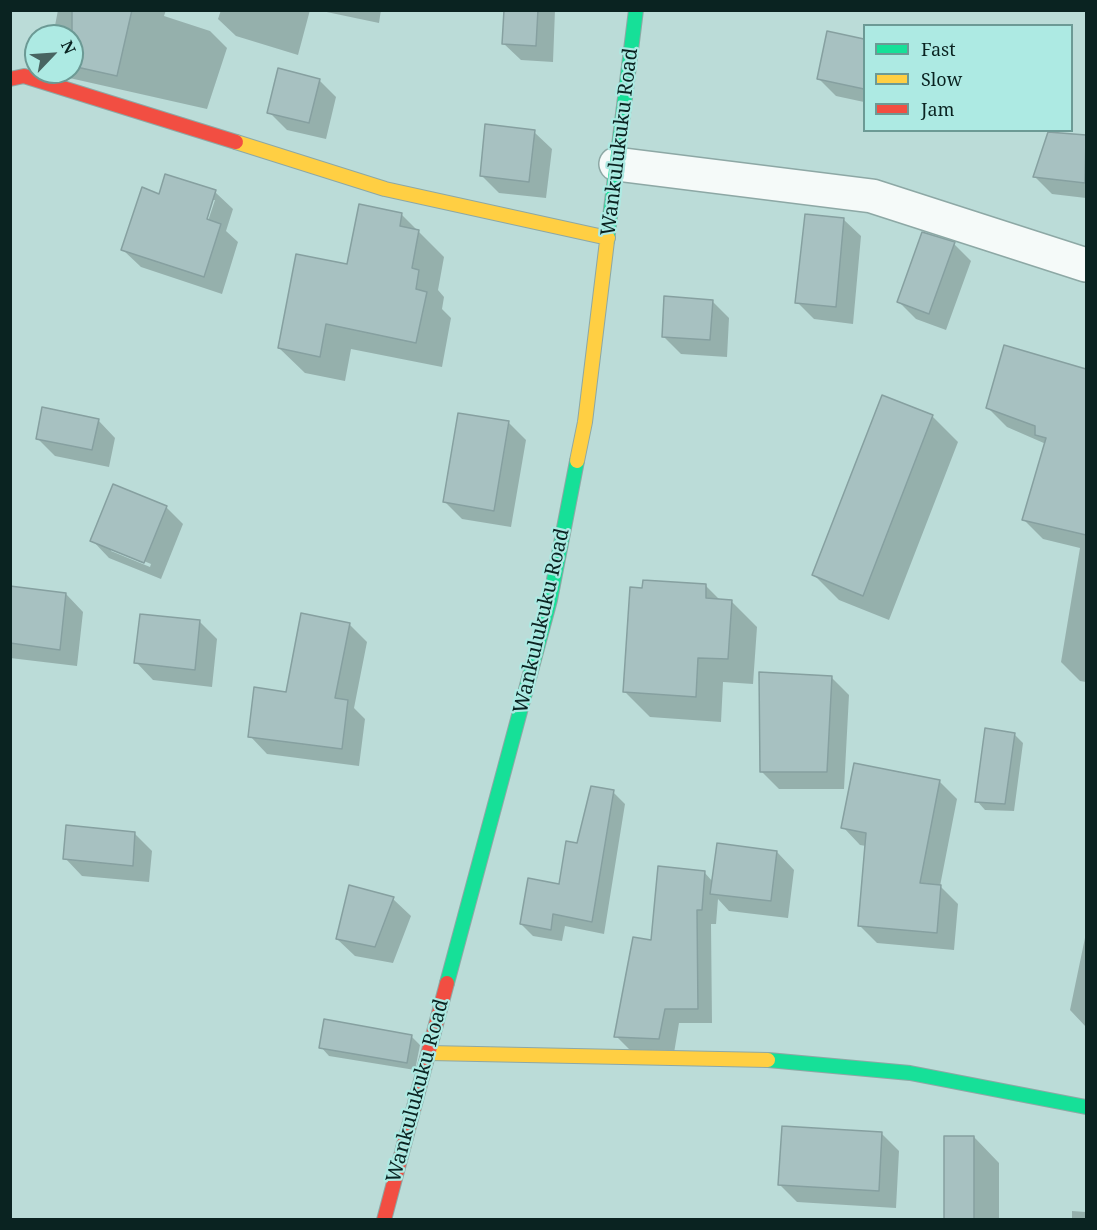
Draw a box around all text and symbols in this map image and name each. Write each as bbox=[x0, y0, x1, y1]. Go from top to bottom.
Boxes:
north arrow bbox=[24, 24, 84, 84]
legend bbox=[863, 24, 1073, 132]
text: N bbox=[56, 37, 81, 58]
text: Fast bbox=[921, 37, 956, 61]
street label: Wankulukuku Road bbox=[597, 47, 643, 237]
text: Slow bbox=[921, 67, 962, 91]
text: Jam bbox=[921, 97, 955, 121]
street label: Wankulukuku Road bbox=[509, 526, 575, 716]
street label: Wankulukuku Road bbox=[382, 997, 454, 1185]

